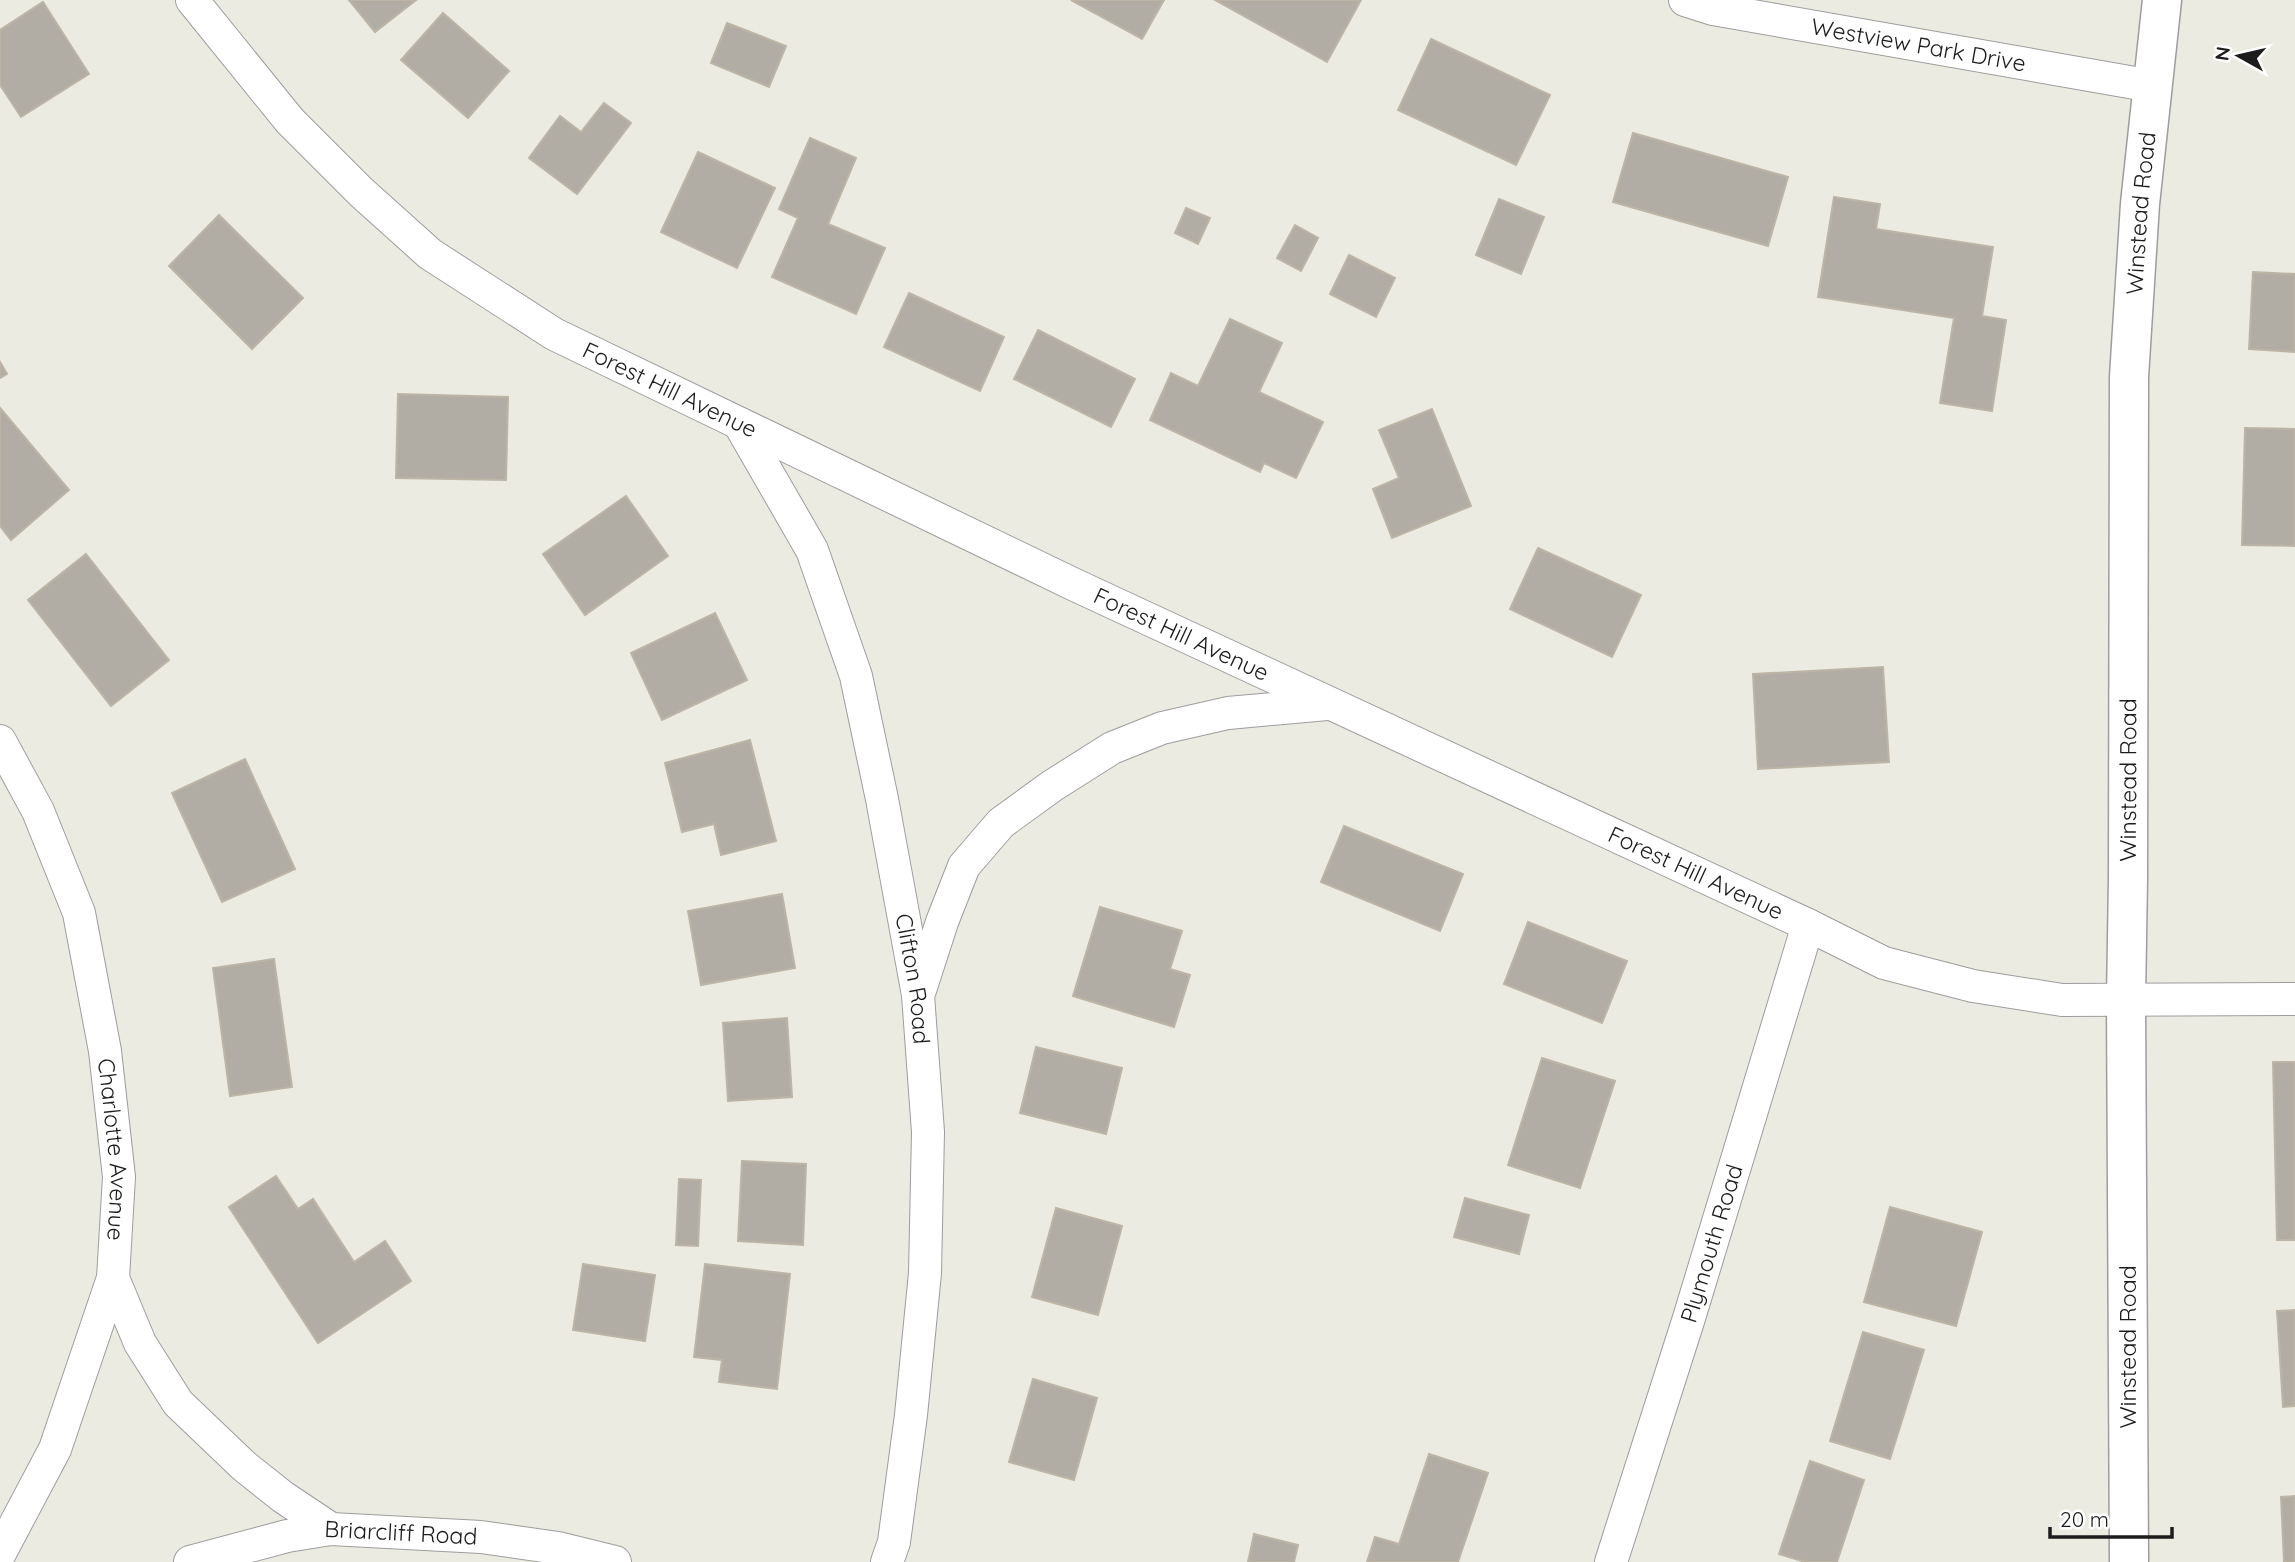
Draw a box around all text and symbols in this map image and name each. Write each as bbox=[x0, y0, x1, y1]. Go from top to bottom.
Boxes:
street label: Westview Park Drive bbox=[1809, 11, 2028, 78]
north arrow bbox=[2204, 21, 2274, 91]
text: N bbox=[2209, 45, 2235, 62]
street label: Winstead Road bbox=[2119, 131, 2162, 296]
street label: Forest Hill Avenue bbox=[578, 335, 762, 444]
street label: Forest Hill Avenue bbox=[1089, 581, 1274, 687]
street label: Winstead Road bbox=[2113, 698, 2142, 862]
street label: Forest Hill Avenue bbox=[1604, 819, 1788, 926]
street label: Clifton Road bbox=[889, 911, 937, 1045]
street label: Charlotte Avenue bbox=[92, 1057, 134, 1242]
street label: Plymouth Road bbox=[1673, 1161, 1749, 1326]
street label: Winstead Road bbox=[2113, 1265, 2142, 1429]
scale bar bbox=[2050, 1496, 2172, 1540]
text: 20 m bbox=[2060, 1506, 2109, 1532]
street label: Briarcliff Road bbox=[324, 1514, 478, 1551]

